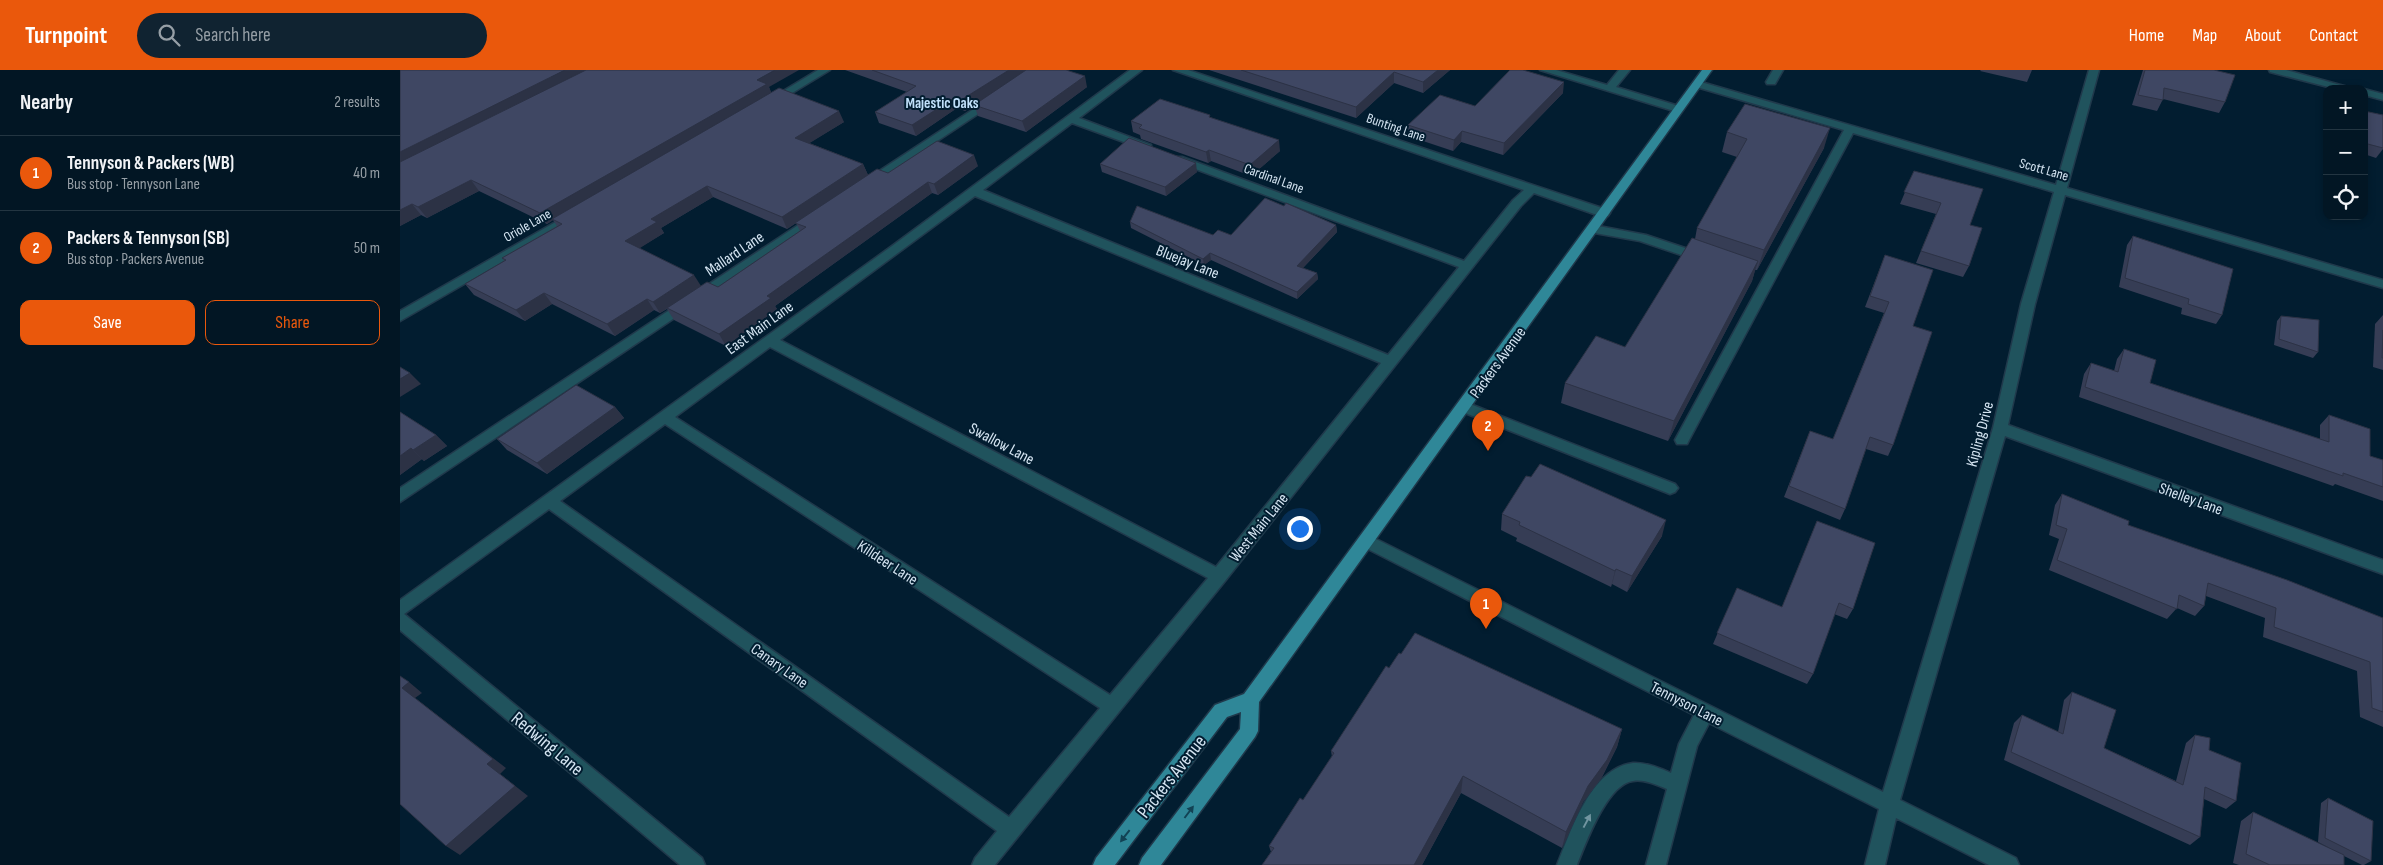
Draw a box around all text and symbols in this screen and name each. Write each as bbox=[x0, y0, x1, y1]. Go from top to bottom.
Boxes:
search box bbox=[137, 13, 487, 58]
text: Turnpoint bbox=[25, 21, 107, 50]
icon: search bbox=[155, 21, 183, 49]
text: Search here bbox=[195, 24, 271, 47]
text: Home bbox=[2129, 25, 2164, 46]
text: Map bbox=[2192, 25, 2217, 46]
text: About bbox=[2245, 25, 2281, 46]
text: Contact bbox=[2309, 25, 2358, 46]
map controls bbox=[2323, 85, 2368, 220]
button: + bbox=[2323, 85, 2368, 130]
text: Nearby bbox=[20, 90, 73, 115]
text: 2 results bbox=[334, 93, 380, 112]
district label: Majestic Oaks bbox=[905, 94, 979, 113]
street label: Bunting Lane bbox=[1364, 109, 1427, 145]
button: − bbox=[2323, 130, 2368, 175]
text: Tennyson & Packers (WB) bbox=[67, 152, 234, 175]
street label: Scott Lane bbox=[2017, 154, 2070, 185]
street label: Cardinal Lane bbox=[1242, 160, 1306, 197]
text: 1 bbox=[33, 164, 39, 183]
text: 40 m bbox=[353, 164, 380, 183]
text: Bus stop · Tennyson Lane bbox=[67, 175, 200, 194]
button: locate bbox=[2323, 175, 2368, 220]
street label: Oriole Lane bbox=[500, 205, 554, 246]
text: Packers & Tennyson (SB) bbox=[67, 227, 229, 250]
street label: Mallard Lane bbox=[702, 228, 768, 281]
text: 2 bbox=[32, 239, 40, 258]
text: 50 m bbox=[354, 239, 380, 258]
street label: Bluejay Lane bbox=[1153, 241, 1222, 284]
text: Bus stop · Packers Avenue bbox=[67, 250, 204, 269]
street label: East Main Lane bbox=[722, 297, 797, 359]
button: Save bbox=[20, 300, 195, 345]
button: Share bbox=[205, 300, 380, 345]
street label: Packers Avenue bbox=[1466, 324, 1530, 402]
street label: Kipling Drive bbox=[1963, 400, 1998, 469]
pin: 2 bbox=[1472, 410, 1504, 451]
street label: Swallow Lane bbox=[965, 419, 1037, 469]
street label: Shelley Lane bbox=[2156, 479, 2225, 520]
street label: West Main Lane bbox=[1226, 490, 1293, 566]
your location bbox=[1287, 516, 1313, 542]
street label: Killdeer Lane bbox=[853, 537, 921, 590]
pin: 1 bbox=[1470, 588, 1502, 629]
street label: Canary Lane bbox=[747, 640, 811, 693]
street label: Tennyson Lane bbox=[1647, 678, 1726, 731]
street label: Redwing Lane bbox=[506, 707, 588, 781]
street label: Packers Avenue bbox=[1133, 731, 1212, 823]
one-way arrow bbox=[1183, 806, 1194, 819]
one-way arrow bbox=[1583, 813, 1591, 828]
one-way arrow bbox=[1119, 829, 1130, 842]

